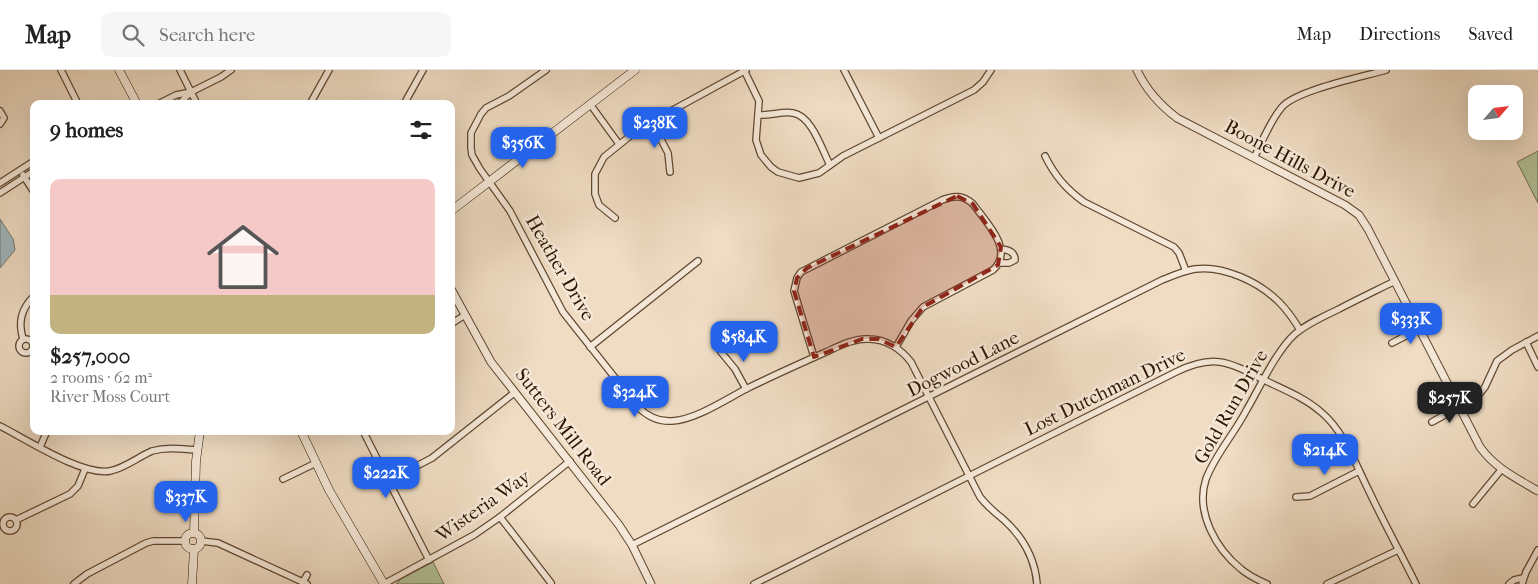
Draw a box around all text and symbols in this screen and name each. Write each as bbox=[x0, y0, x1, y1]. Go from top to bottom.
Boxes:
search box bbox=[101, 12, 451, 57]
text: Map bbox=[25, 21, 71, 49]
icon: search bbox=[119, 21, 147, 49]
text: Search here bbox=[159, 24, 255, 46]
text: Map bbox=[1297, 24, 1331, 45]
text: Directions bbox=[1359, 24, 1440, 45]
text: Saved bbox=[1468, 24, 1513, 45]
north arrow bbox=[1468, 85, 1522, 140]
map controls bbox=[1468, 85, 1523, 140]
pin: $238K bbox=[620, 106, 690, 149]
text: $238K bbox=[633, 113, 677, 132]
street label: Boone Hills Drive bbox=[1221, 115, 1359, 203]
icon: filters bbox=[407, 116, 435, 144]
text: 9 homes bbox=[50, 118, 123, 142]
pin: $356K bbox=[488, 126, 558, 169]
text: $356K bbox=[502, 133, 544, 152]
street label: Heather Drive bbox=[521, 211, 599, 325]
icon: home bbox=[198, 212, 288, 302]
pin: $333K bbox=[1376, 302, 1446, 345]
text: $333K bbox=[1391, 309, 1431, 328]
pin: $584K bbox=[709, 320, 779, 363]
street label: Dogwood Lane bbox=[903, 326, 1023, 402]
text: $584K bbox=[722, 327, 766, 346]
text: $257,000 bbox=[50, 344, 130, 368]
street label: Lost Dutchman Drive bbox=[1021, 344, 1189, 440]
street label: Gold Run Drive bbox=[1189, 346, 1273, 468]
street label: Sutters Mill Road bbox=[510, 364, 616, 490]
text: 2 rooms · 62 m² bbox=[50, 368, 152, 387]
pin: $324K bbox=[600, 376, 670, 418]
text: $324K bbox=[613, 382, 657, 401]
pin: $257K bbox=[1415, 382, 1485, 424]
text: River Moss Court bbox=[50, 387, 170, 406]
text: $257K bbox=[1428, 388, 1472, 407]
pin: $214K bbox=[1290, 434, 1360, 476]
text: $214K bbox=[1303, 440, 1347, 459]
pin: $222K bbox=[351, 456, 421, 499]
text: $222K bbox=[363, 463, 409, 482]
street label: Wisteria Way bbox=[431, 465, 535, 547]
pin: $337K bbox=[151, 480, 221, 523]
text: $337K bbox=[165, 487, 207, 506]

